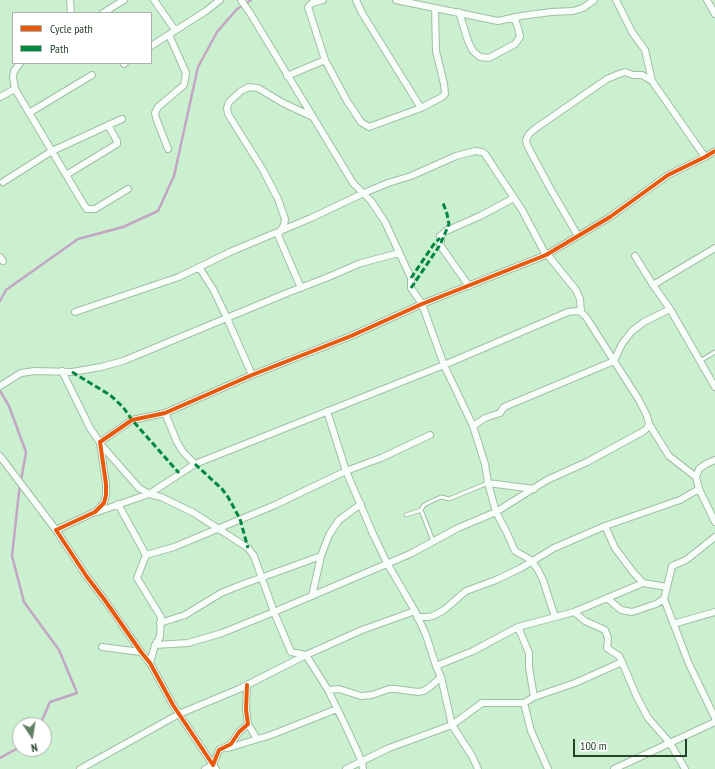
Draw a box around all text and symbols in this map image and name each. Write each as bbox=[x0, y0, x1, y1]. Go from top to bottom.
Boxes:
legend bbox=[12, 12, 152, 64]
text: Cycle path bbox=[50, 21, 93, 36]
text: Path bbox=[50, 41, 68, 56]
north arrow bbox=[12, 717, 52, 757]
scale bar bbox=[575, 731, 689, 757]
text: 100 m bbox=[580, 738, 607, 753]
text: N bbox=[30, 740, 39, 755]

